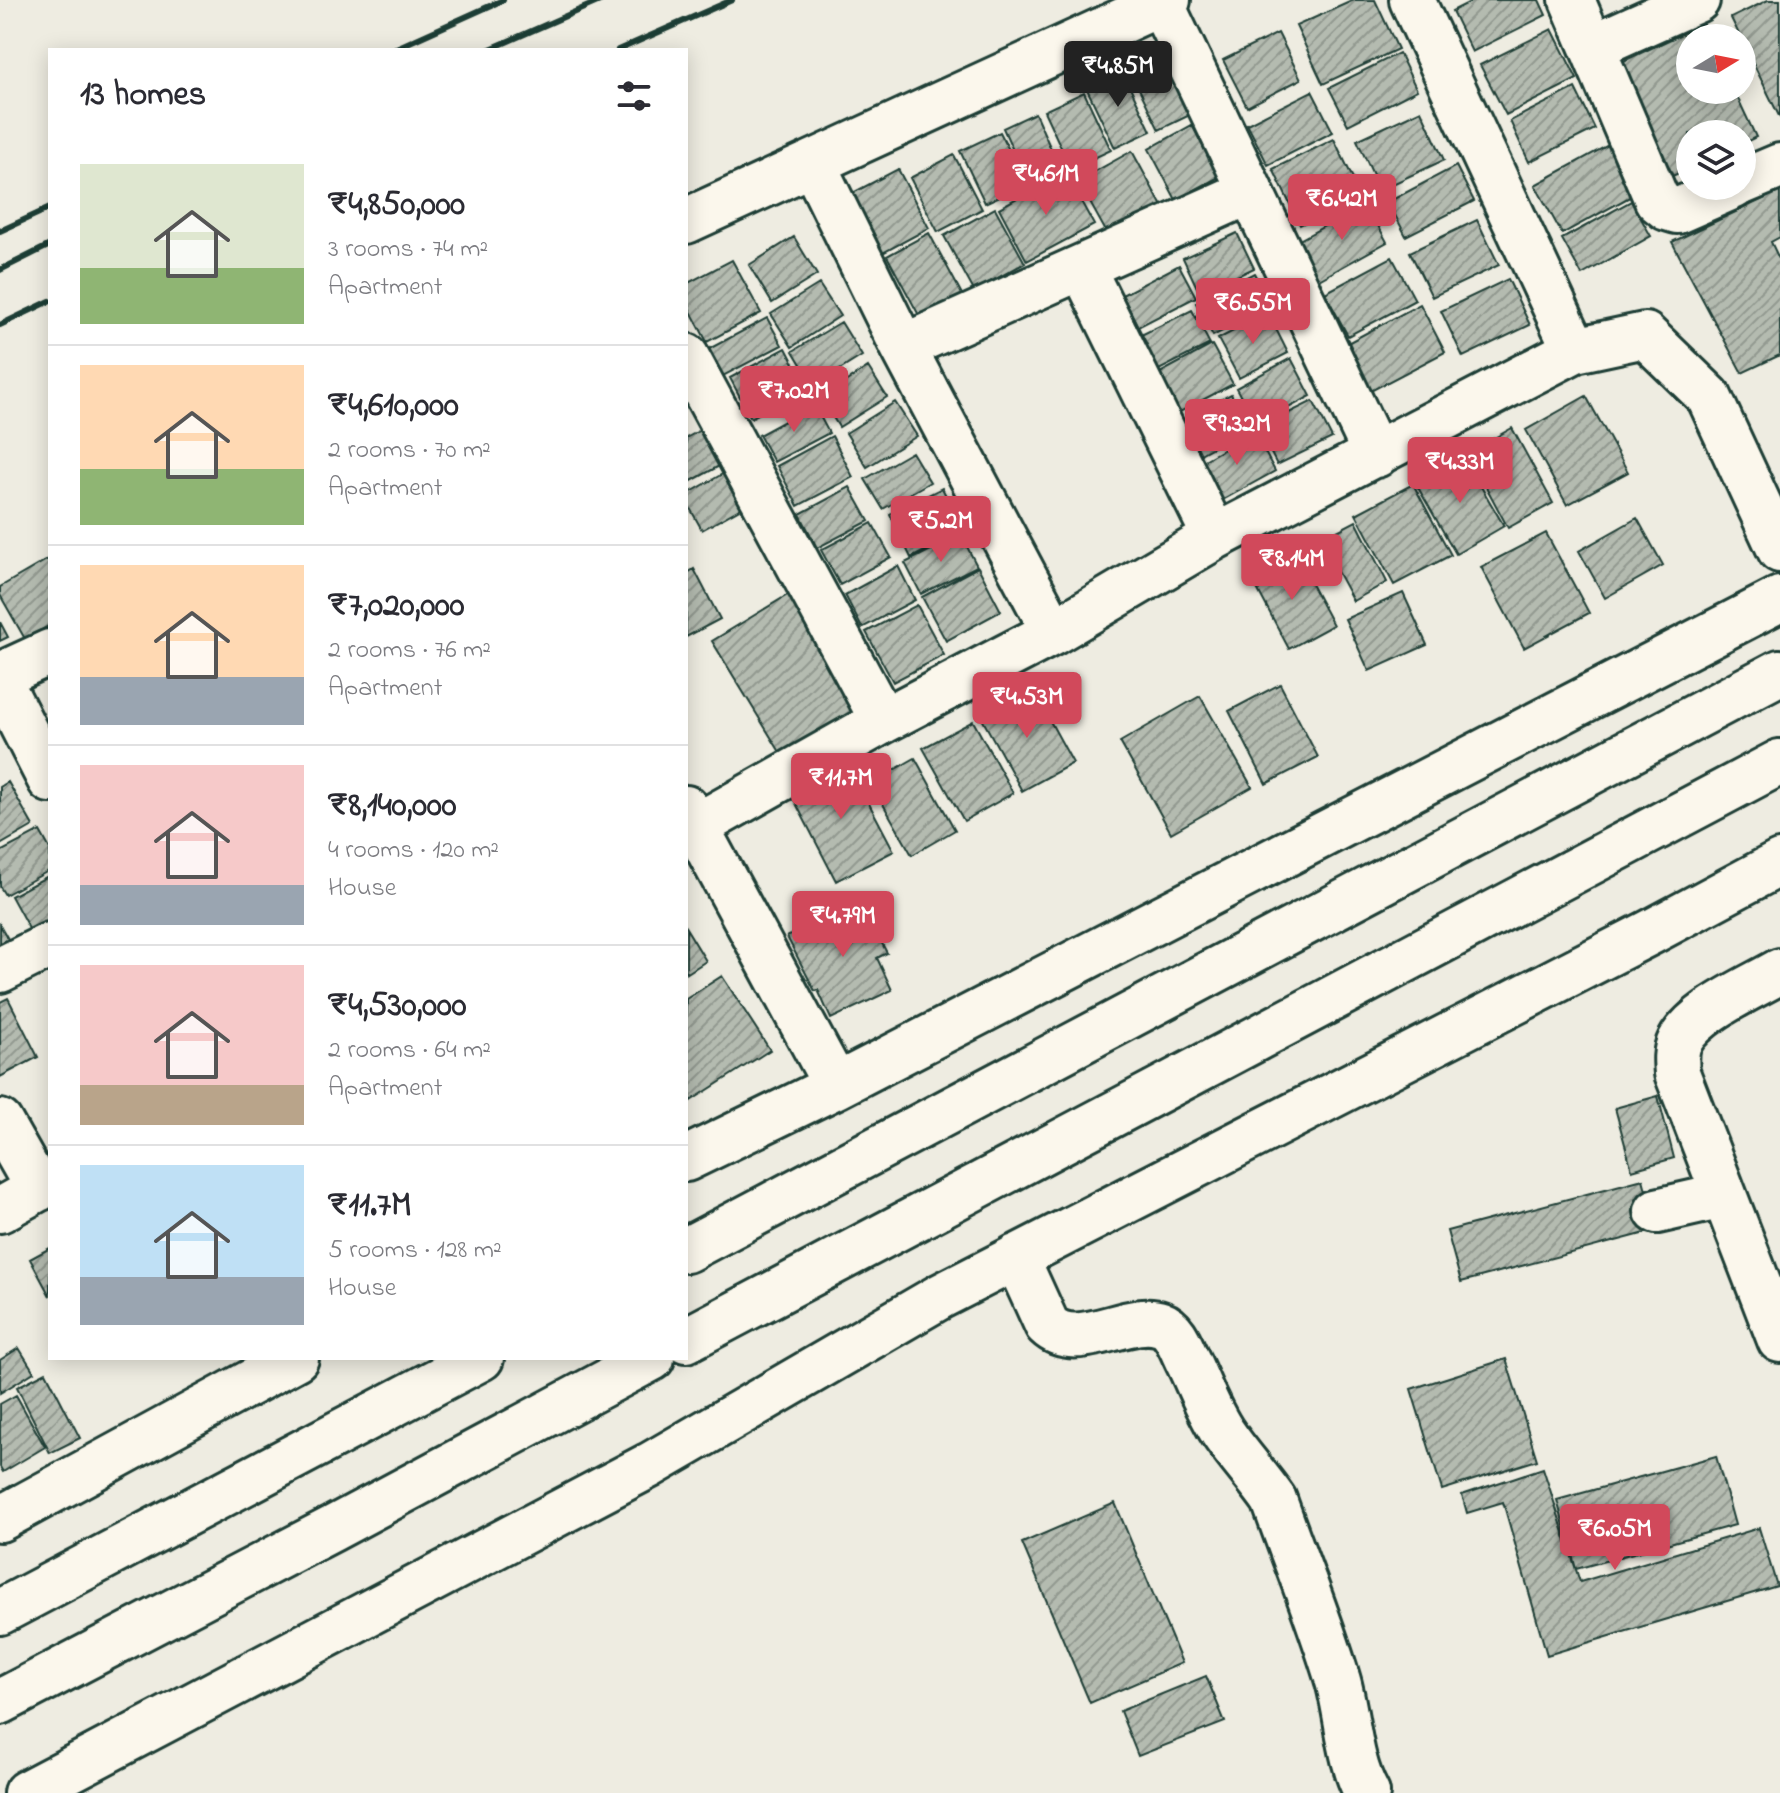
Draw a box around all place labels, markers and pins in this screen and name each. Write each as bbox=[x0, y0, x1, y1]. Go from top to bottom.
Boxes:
pin: ₹4.85M bbox=[1053, 41, 1183, 109]
pin: ₹4.61M bbox=[981, 149, 1111, 217]
pin: ₹6.42M bbox=[1277, 174, 1407, 242]
pin: ₹6.55M bbox=[1188, 278, 1318, 346]
pin: ₹7.02M bbox=[729, 366, 859, 434]
pin: ₹9.32M bbox=[1172, 399, 1302, 467]
pin: ₹4.33M bbox=[1395, 437, 1525, 505]
pin: ₹5.2M bbox=[885, 496, 997, 564]
pin: ₹8.14M bbox=[1227, 534, 1357, 602]
pin: ₹4.53M bbox=[962, 672, 1092, 740]
pin: ₹11.7M bbox=[776, 753, 906, 821]
pin: ₹4.79M bbox=[778, 891, 908, 959]
pin: ₹6.05M bbox=[1550, 1504, 1680, 1572]

